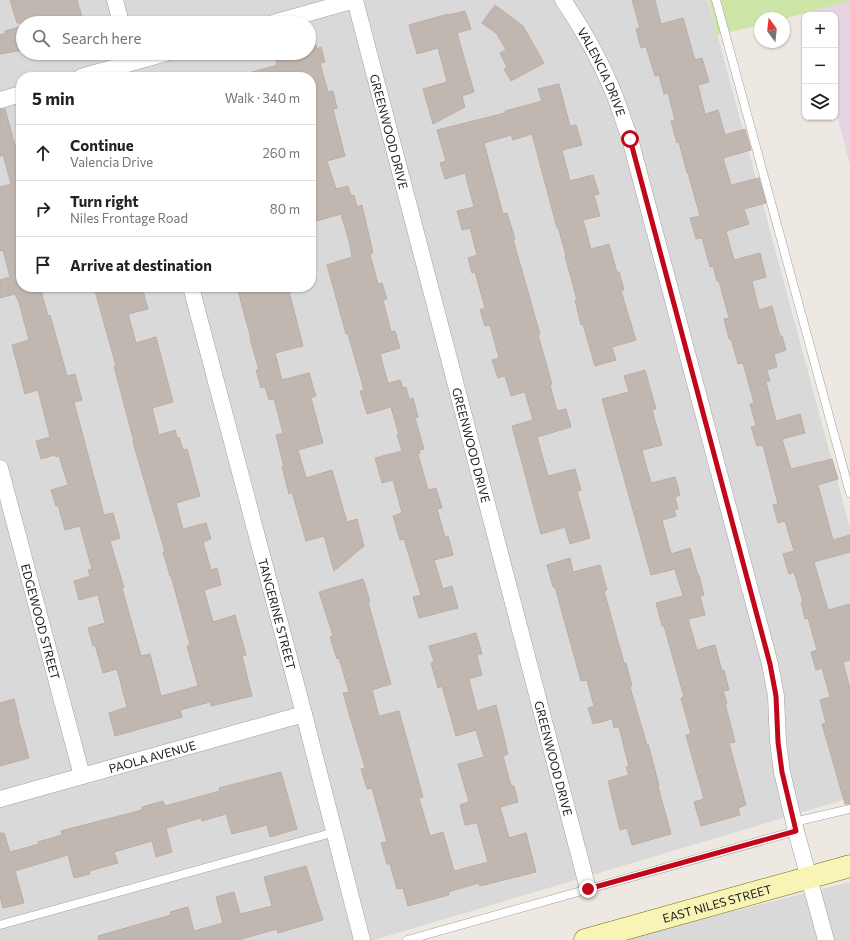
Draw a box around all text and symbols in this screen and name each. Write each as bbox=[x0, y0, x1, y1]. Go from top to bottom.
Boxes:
north arrow bbox=[754, 12, 790, 48]
map controls bbox=[802, 12, 838, 120]
button: + bbox=[802, 12, 838, 48]
search box bbox=[16, 16, 316, 60]
street label: VALENCIA DRIVE bbox=[575, 25, 629, 118]
icon: search bbox=[30, 27, 52, 49]
text: Search here bbox=[62, 29, 141, 47]
button: − bbox=[802, 48, 838, 84]
street label: GREENWOOD DRIVE bbox=[368, 72, 411, 191]
button: layers bbox=[802, 84, 838, 120]
text: 5 min bbox=[32, 88, 75, 109]
text: Walk · 340 m bbox=[225, 90, 300, 106]
route start bbox=[621, 130, 639, 148]
text: Continue bbox=[70, 136, 134, 154]
icon: ahead bbox=[32, 142, 54, 164]
text: 260 m bbox=[263, 145, 300, 161]
text: Valencia Drive bbox=[70, 154, 153, 170]
text: Turn right bbox=[70, 192, 139, 210]
icon: right bbox=[32, 198, 54, 220]
text: 80 m bbox=[270, 201, 300, 217]
text: Niles Frontage Road bbox=[70, 210, 188, 226]
icon: arrive bbox=[32, 254, 54, 276]
text: Arrive at destination bbox=[70, 256, 212, 274]
street label: GREENWOOD DRIVE bbox=[450, 386, 493, 504]
street label: TANGERINE STREET bbox=[256, 557, 299, 671]
street label: EDGEWOOD STREET bbox=[19, 562, 63, 681]
street label: GREENWOOD DRIVE bbox=[532, 699, 576, 817]
street label: PAOLA AVENUE bbox=[107, 738, 197, 775]
route end bbox=[579, 880, 597, 898]
street label: EAST NILES STREET bbox=[661, 881, 773, 925]

